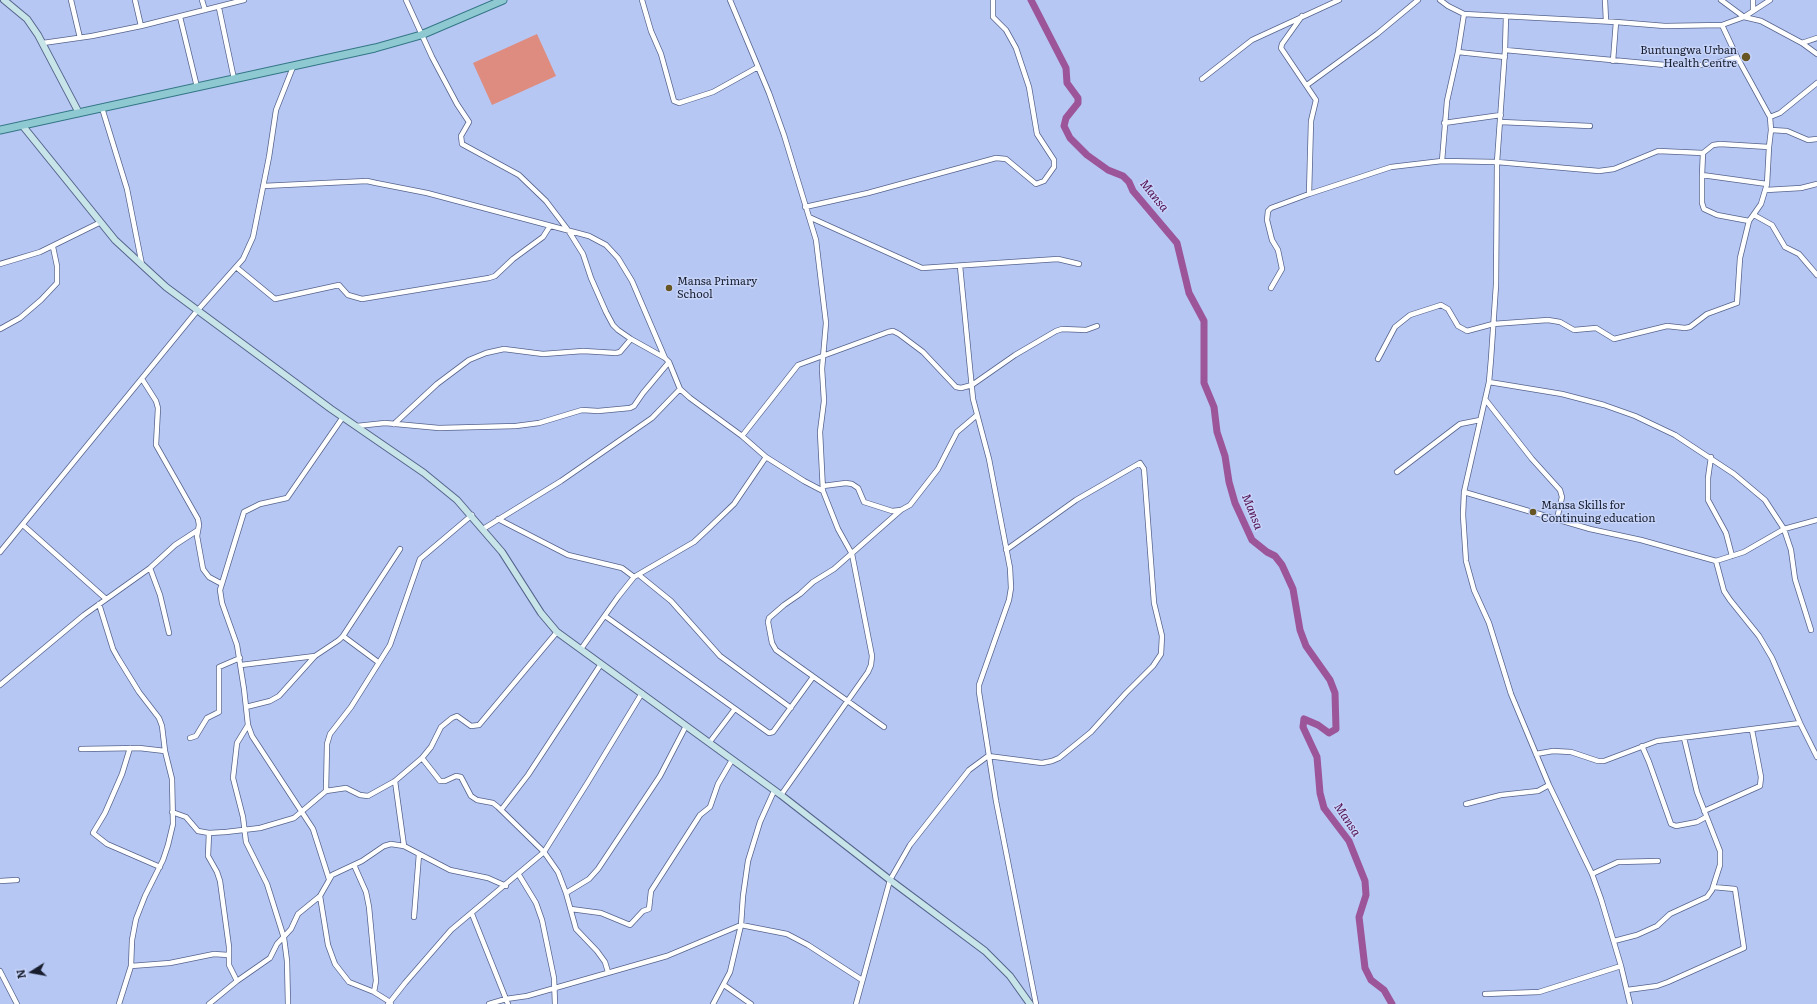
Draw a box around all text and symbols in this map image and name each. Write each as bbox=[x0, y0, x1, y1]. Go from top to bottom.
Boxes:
place label: Buntungwa Urban Health Centre bbox=[1640, 44, 1737, 70]
marker: Buntungwa Urban Health Centre bbox=[1740, 51, 1752, 63]
water label: Mansa bbox=[1137, 177, 1171, 215]
place label: Mansa Primary School bbox=[677, 275, 757, 301]
marker: Mansa Primary School bbox=[664, 283, 674, 293]
water label: Mansa bbox=[1238, 492, 1266, 532]
place label: Mansa Skills for Continuing education bbox=[1541, 499, 1655, 525]
marker: Mansa Skills for Continuing education bbox=[1528, 507, 1538, 517]
water label: Mansa bbox=[1331, 801, 1363, 839]
north arrow bbox=[12, 952, 52, 992]
text: N bbox=[11, 968, 29, 980]

